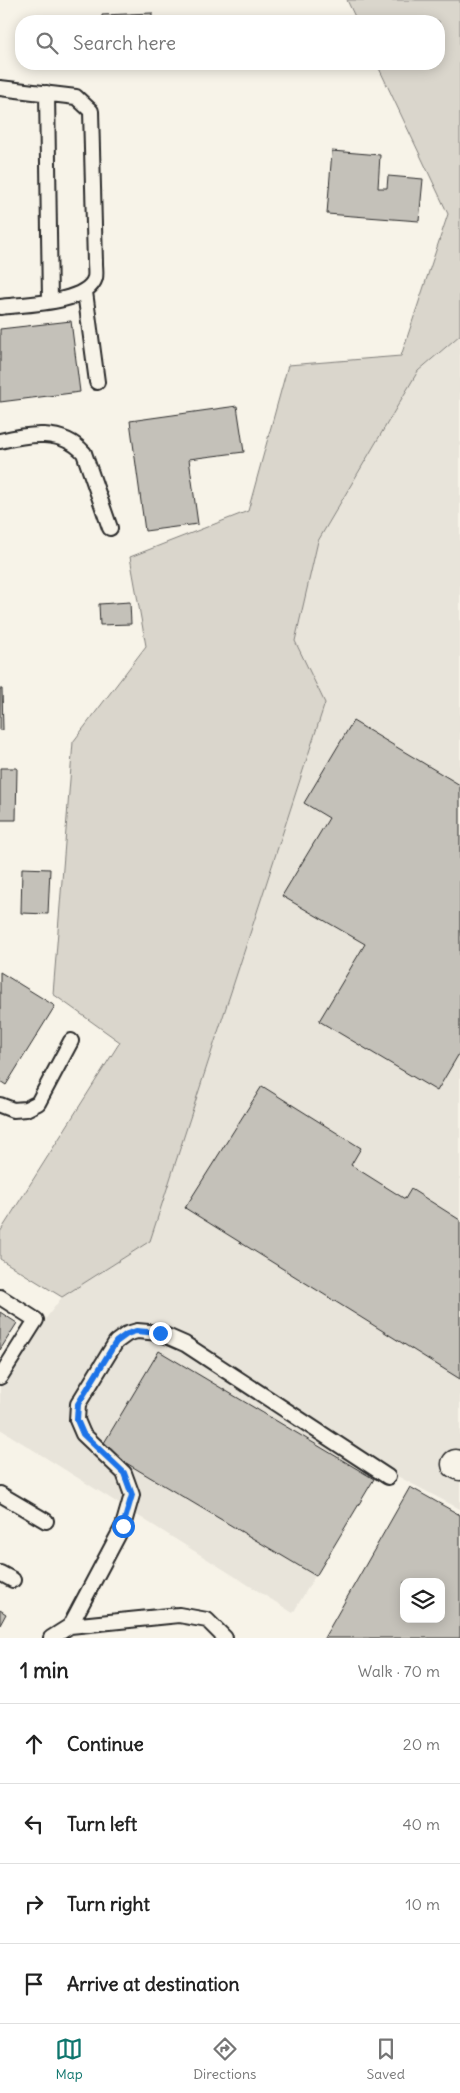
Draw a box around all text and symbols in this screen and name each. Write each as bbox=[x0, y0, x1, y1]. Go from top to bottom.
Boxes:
search box bbox=[15, 15, 445, 70]
icon: search bbox=[33, 29, 61, 57]
text: Search here bbox=[73, 31, 176, 55]
route end bbox=[149, 1322, 172, 1345]
route start bbox=[112, 1515, 135, 1538]
map controls bbox=[400, 1578, 445, 1623]
button: layers bbox=[400, 1578, 445, 1623]
text: 1 min bbox=[20, 1657, 69, 1684]
text: Walk · 70 m bbox=[358, 1661, 440, 1681]
icon: ahead bbox=[20, 1730, 48, 1758]
text: Continue bbox=[67, 1732, 144, 1756]
text: 20 m bbox=[403, 1734, 440, 1754]
icon: left bbox=[20, 1810, 48, 1838]
text: Turn left bbox=[67, 1812, 137, 1836]
text: 40 m bbox=[402, 1814, 440, 1834]
icon: right bbox=[20, 1890, 48, 1918]
text: Turn right bbox=[67, 1892, 150, 1916]
text: 10 m bbox=[405, 1894, 440, 1914]
icon: arrive bbox=[20, 1970, 48, 1998]
text: Arrive at destination bbox=[67, 1972, 240, 1996]
tab: Map bbox=[55, 2035, 83, 2083]
tab: Directions bbox=[193, 2035, 256, 2083]
tab: Saved bbox=[367, 2035, 405, 2083]

